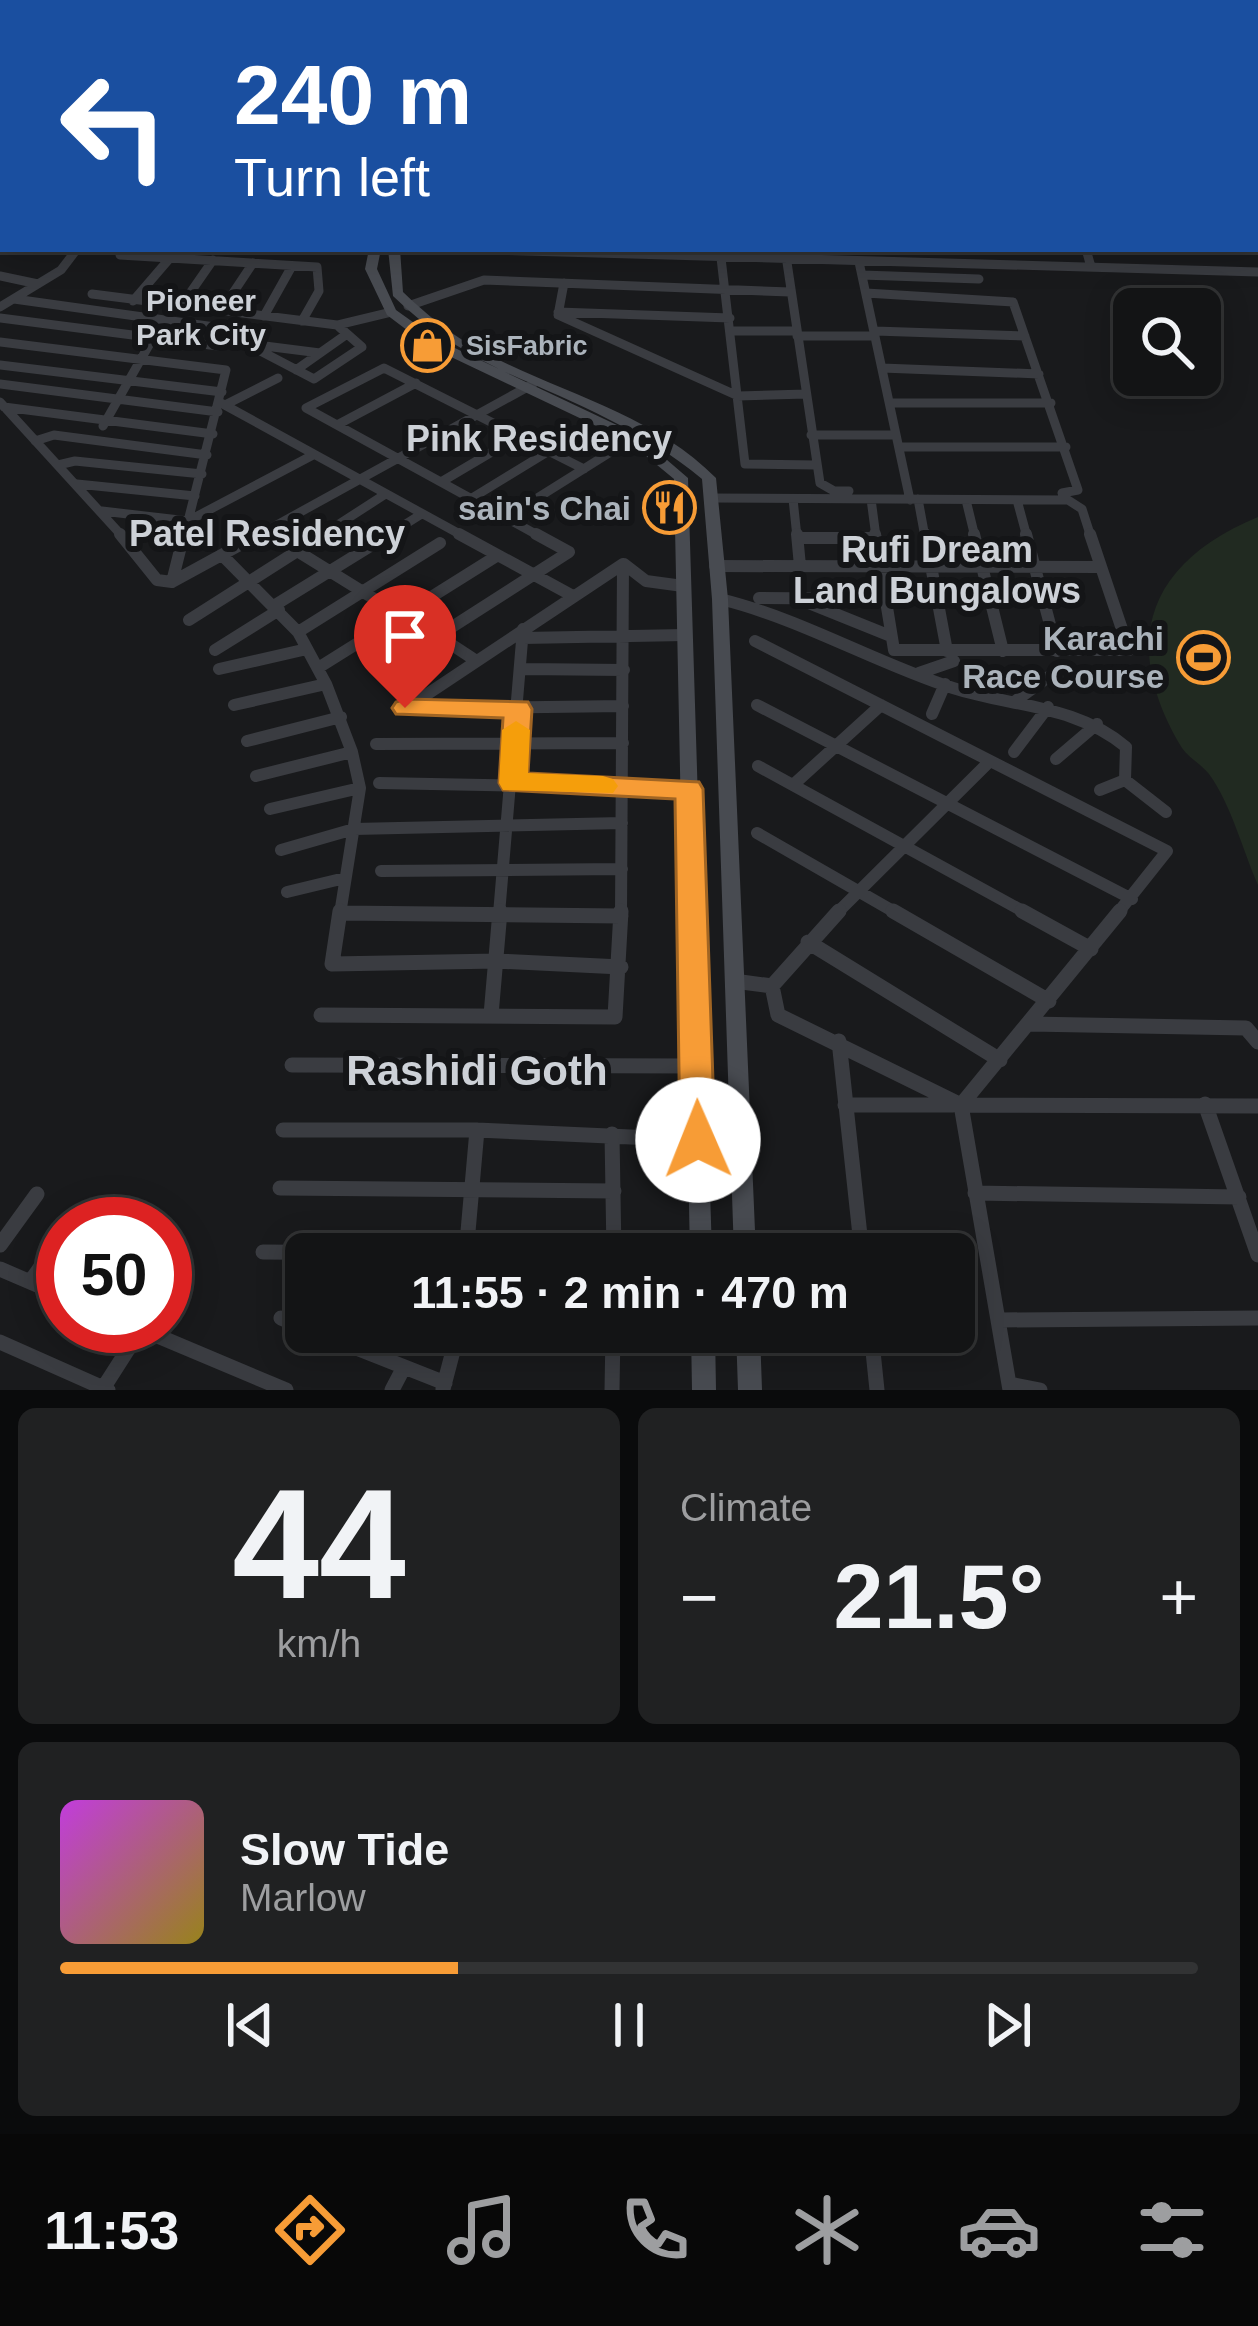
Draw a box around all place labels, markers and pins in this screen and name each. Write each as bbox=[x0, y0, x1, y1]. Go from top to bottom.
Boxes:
shop icon: SisFabric bbox=[399, 318, 455, 374]
place label: SisFabric bbox=[466, 331, 588, 361]
restaurant icon: sain's Chai bbox=[642, 480, 698, 536]
place label: sain's Chai bbox=[458, 490, 631, 527]
pin bbox=[354, 585, 456, 708]
place label: Karachi Race Course bbox=[962, 620, 1164, 695]
sports icon: Karachi Race Course bbox=[1175, 629, 1231, 685]

